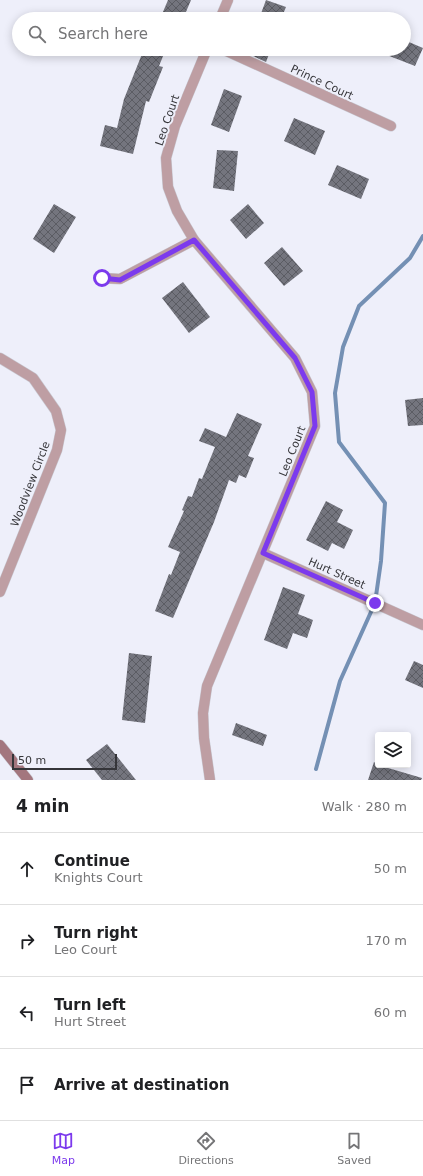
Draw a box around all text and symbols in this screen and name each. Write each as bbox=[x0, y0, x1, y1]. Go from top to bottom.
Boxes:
search box bbox=[12, 12, 411, 56]
icon: search bbox=[26, 23, 48, 45]
text: Search here bbox=[58, 25, 148, 43]
street label: Prince Court bbox=[288, 62, 356, 103]
street label: Leo Court bbox=[153, 92, 182, 147]
route start bbox=[93, 269, 111, 287]
street label: Leo Court bbox=[276, 423, 309, 478]
street label: Woodview Circle bbox=[8, 439, 53, 529]
street label: Hurt Street bbox=[306, 555, 368, 592]
route end bbox=[366, 594, 384, 612]
map controls bbox=[375, 732, 411, 768]
button: layers bbox=[375, 732, 411, 768]
scale bar bbox=[12, 752, 117, 771]
text: 50 m bbox=[18, 754, 46, 767]
text: 4 min bbox=[16, 796, 69, 816]
text: Walk · 280 m bbox=[322, 799, 407, 814]
text: Continue bbox=[54, 852, 130, 870]
icon: ahead bbox=[16, 858, 38, 880]
text: 50 m bbox=[374, 861, 407, 876]
text: Knights Court bbox=[54, 870, 143, 885]
text: Turn right bbox=[54, 924, 138, 942]
icon: right bbox=[16, 930, 38, 952]
text: 170 m bbox=[365, 933, 407, 948]
text: Leo Court bbox=[54, 942, 117, 957]
text: Turn left bbox=[54, 996, 126, 1014]
icon: left bbox=[16, 1002, 38, 1024]
text: 60 m bbox=[374, 1005, 407, 1020]
text: Hurt Street bbox=[54, 1014, 126, 1029]
icon: arrive bbox=[16, 1074, 38, 1096]
text: Arrive at destination bbox=[54, 1076, 229, 1094]
tab: Map bbox=[52, 1130, 75, 1167]
tab: Directions bbox=[178, 1130, 234, 1167]
tab: Saved bbox=[337, 1130, 371, 1167]

